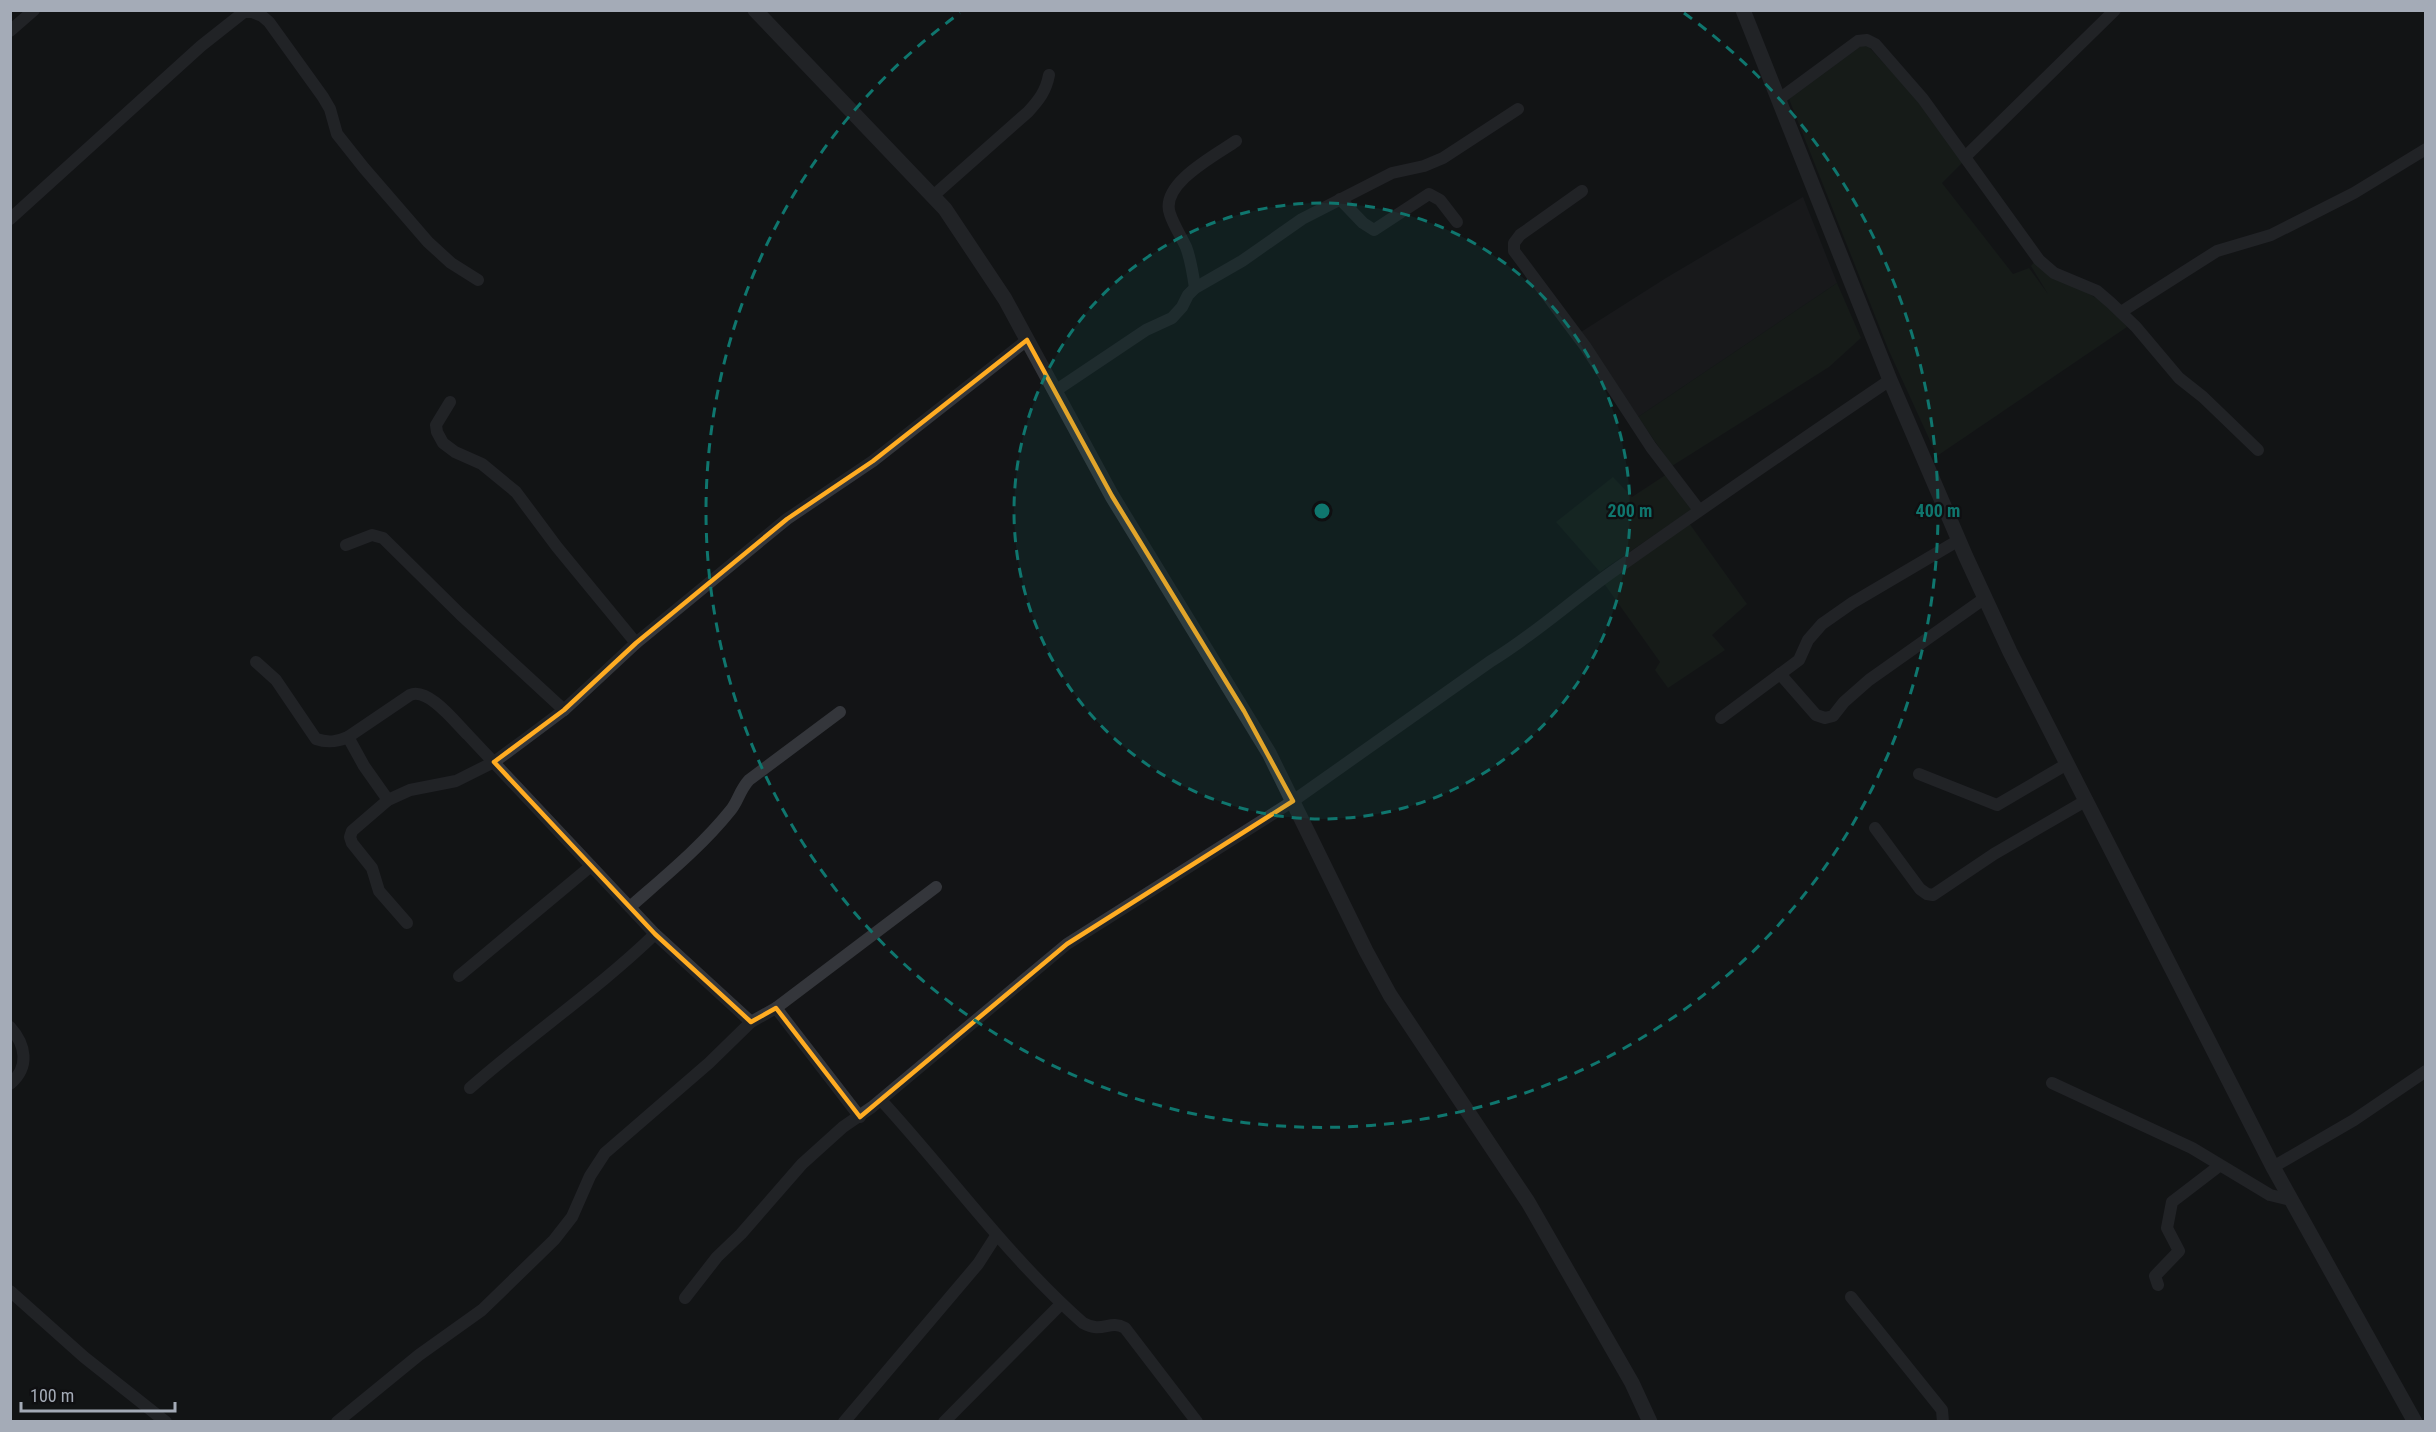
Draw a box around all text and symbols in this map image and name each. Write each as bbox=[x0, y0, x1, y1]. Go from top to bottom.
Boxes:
text: 200 m bbox=[1608, 500, 1652, 521]
text: 400 m bbox=[1916, 500, 1960, 521]
centre of rings bbox=[1312, 501, 1332, 521]
scale bar bbox=[21, 1375, 176, 1413]
text: 100 m bbox=[30, 1385, 74, 1406]

